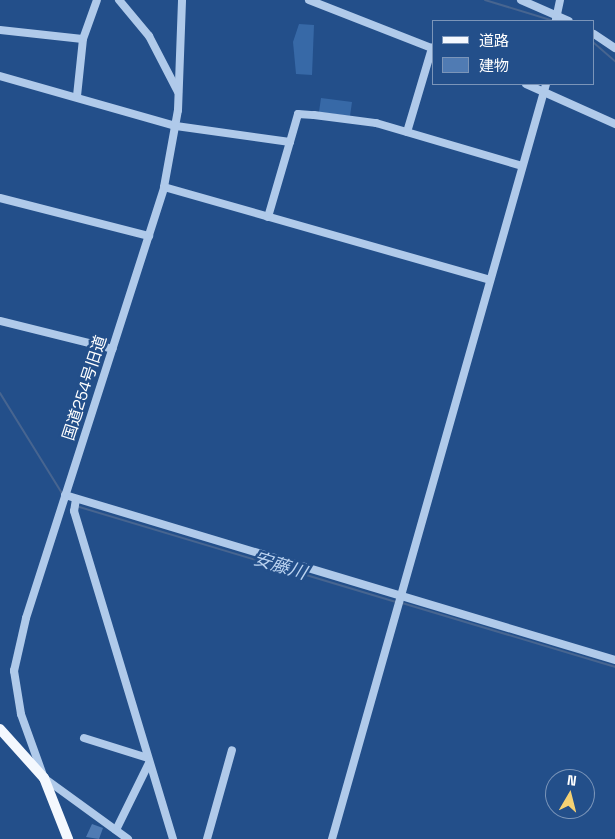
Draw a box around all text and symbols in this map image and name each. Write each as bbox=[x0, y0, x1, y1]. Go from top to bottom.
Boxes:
legend bbox=[432, 20, 595, 85]
text: 道路 bbox=[479, 31, 509, 50]
text: 建物 bbox=[479, 56, 509, 75]
street label: 国道254号旧道 bbox=[59, 333, 111, 443]
water label: 安藤川 bbox=[251, 548, 309, 584]
north arrow bbox=[545, 769, 595, 819]
text: N bbox=[566, 771, 578, 790]

